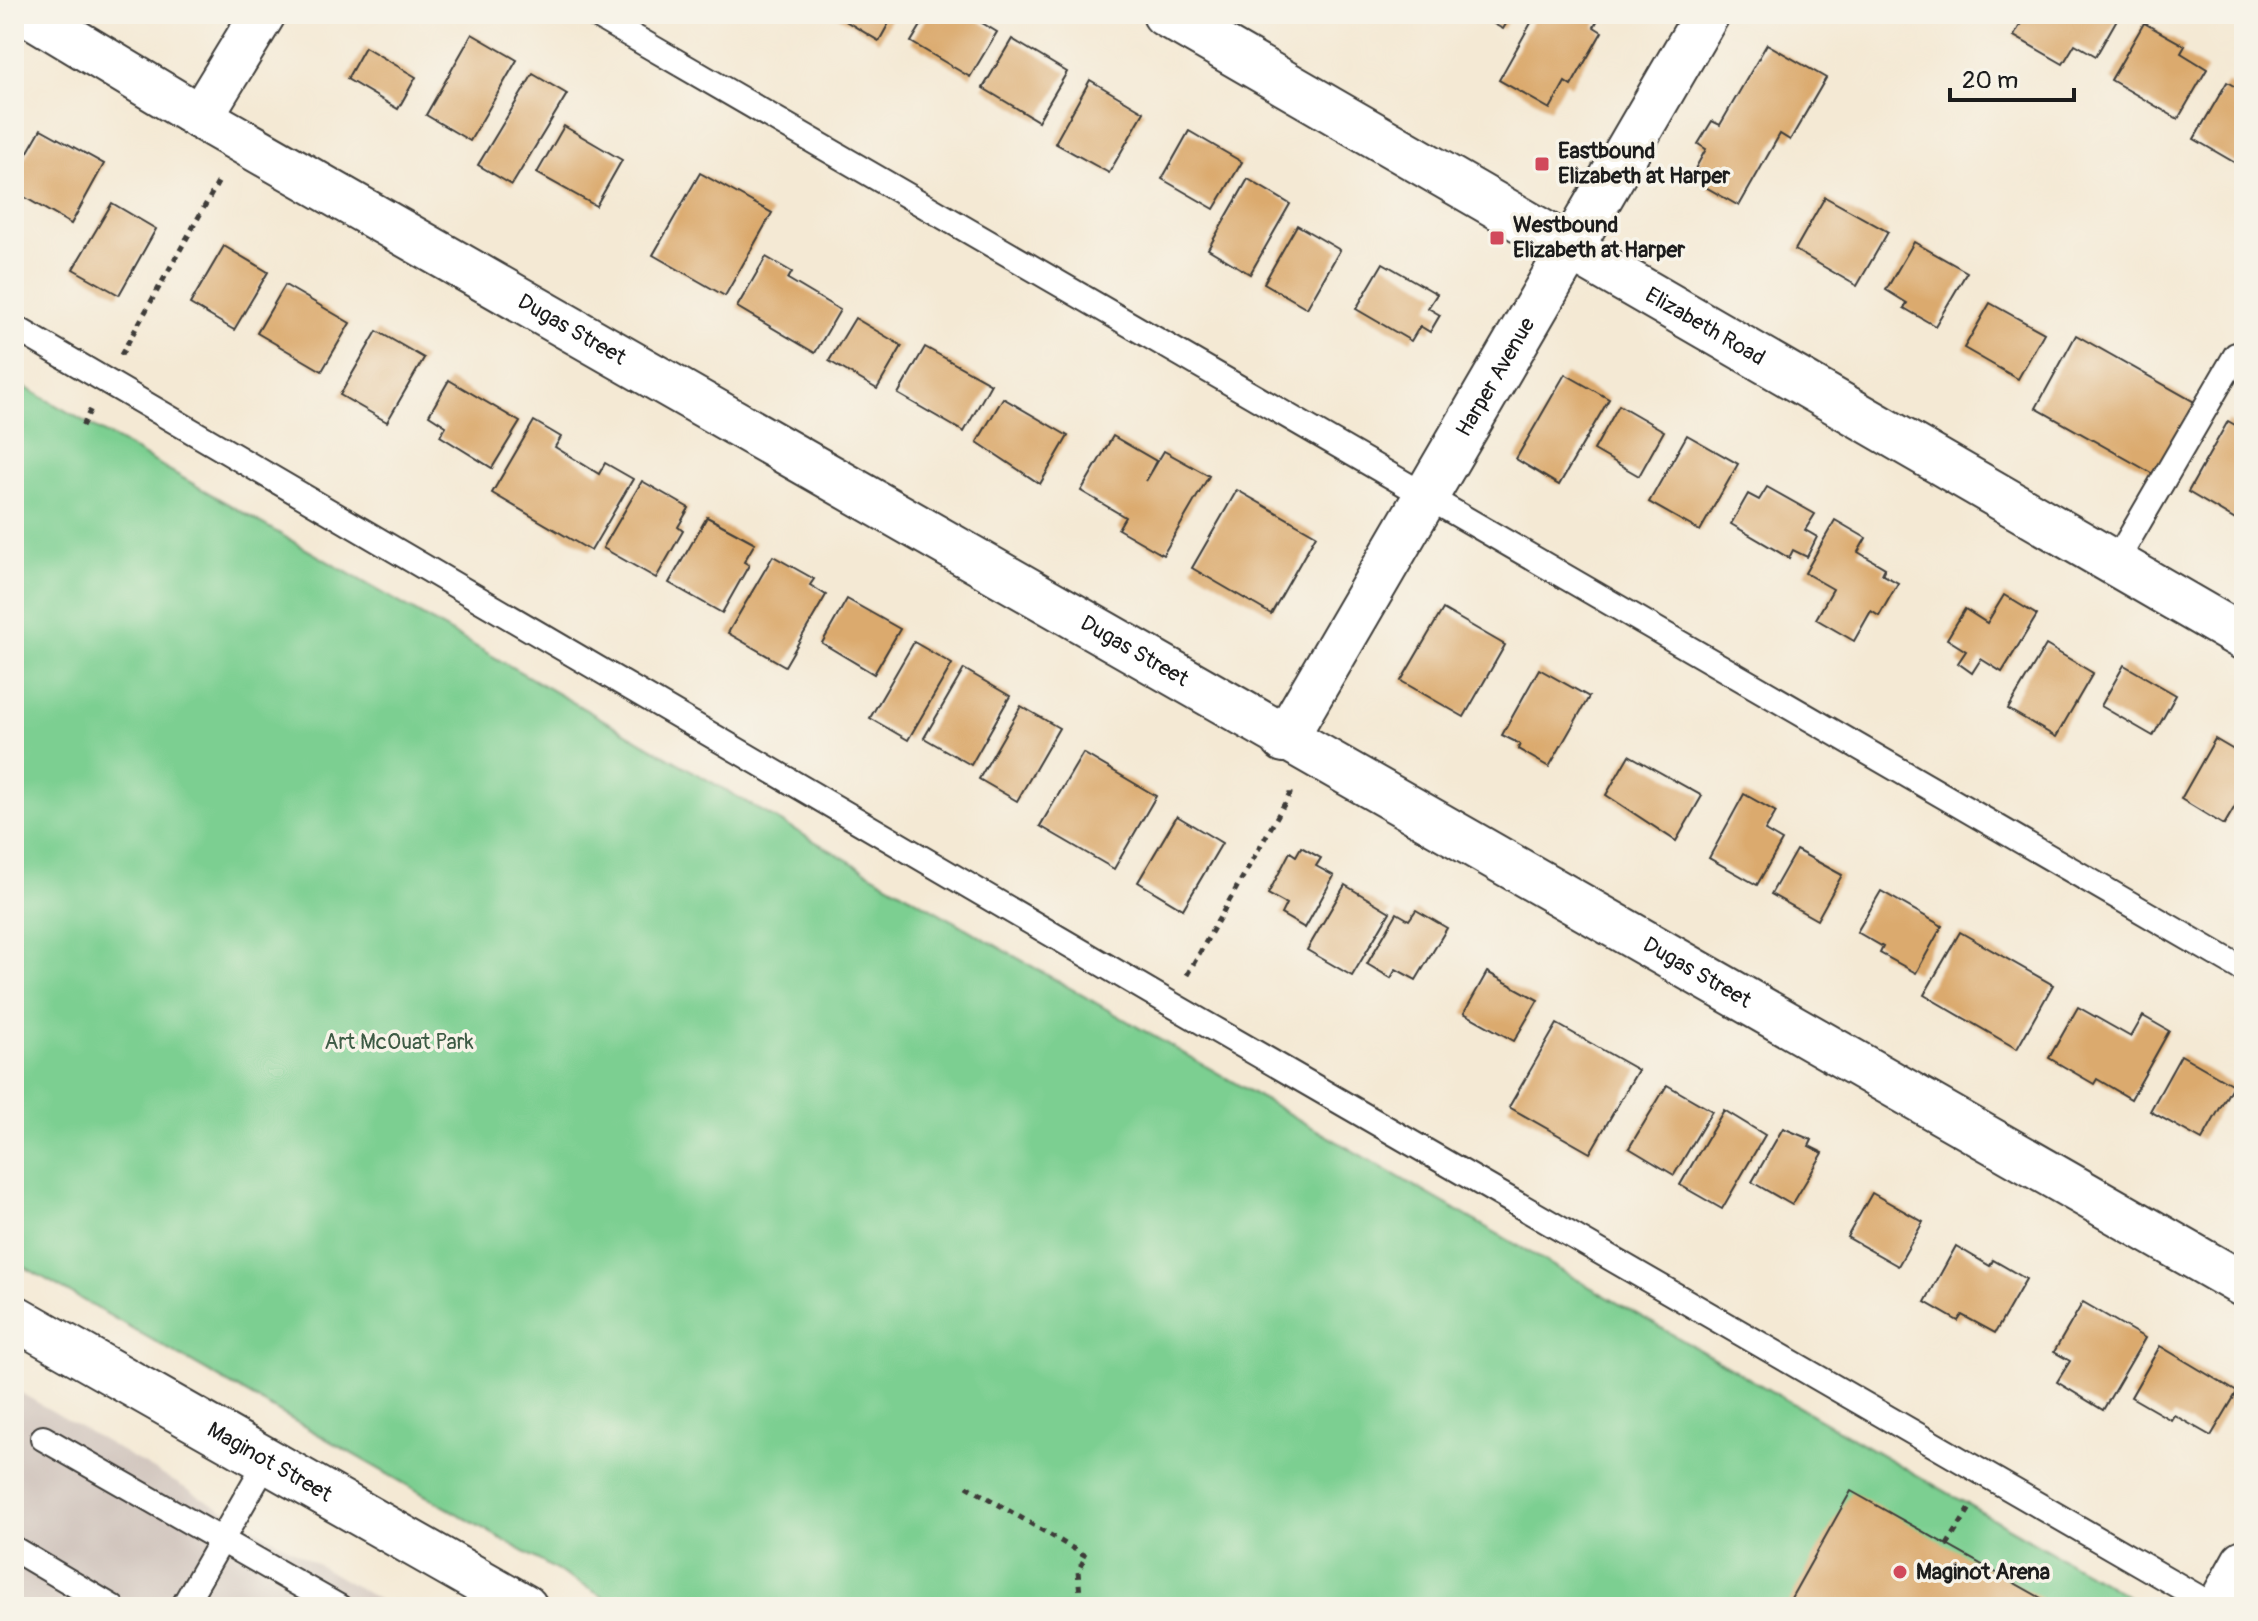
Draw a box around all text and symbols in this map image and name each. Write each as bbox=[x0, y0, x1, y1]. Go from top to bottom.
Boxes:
scale bar bbox=[1950, 52, 2074, 102]
text: 20 m bbox=[1962, 66, 2018, 95]
place label: Eastbound Elizabeth at Harper bbox=[1558, 137, 1731, 190]
marker: Eastbound Elizabeth at Harper bbox=[1533, 155, 1551, 173]
place label: Westbound Elizabeth at Harper bbox=[1513, 211, 1686, 264]
marker: Westbound Elizabeth at Harper bbox=[1488, 229, 1506, 247]
street label: Elizabeth Road bbox=[1640, 281, 1770, 372]
street label: Dugas Street bbox=[513, 288, 631, 372]
street label: Harper Avenue bbox=[1450, 312, 1541, 442]
street label: Dugas Street bbox=[1075, 609, 1194, 693]
street label: Dugas Street bbox=[1638, 931, 1756, 1015]
park label: Art McOuat Park bbox=[324, 1028, 474, 1056]
street label: Maginot Street bbox=[202, 1416, 337, 1509]
place label: Maginot Arena bbox=[1916, 1558, 2050, 1586]
marker: Maginot Arena bbox=[1891, 1563, 1909, 1581]

